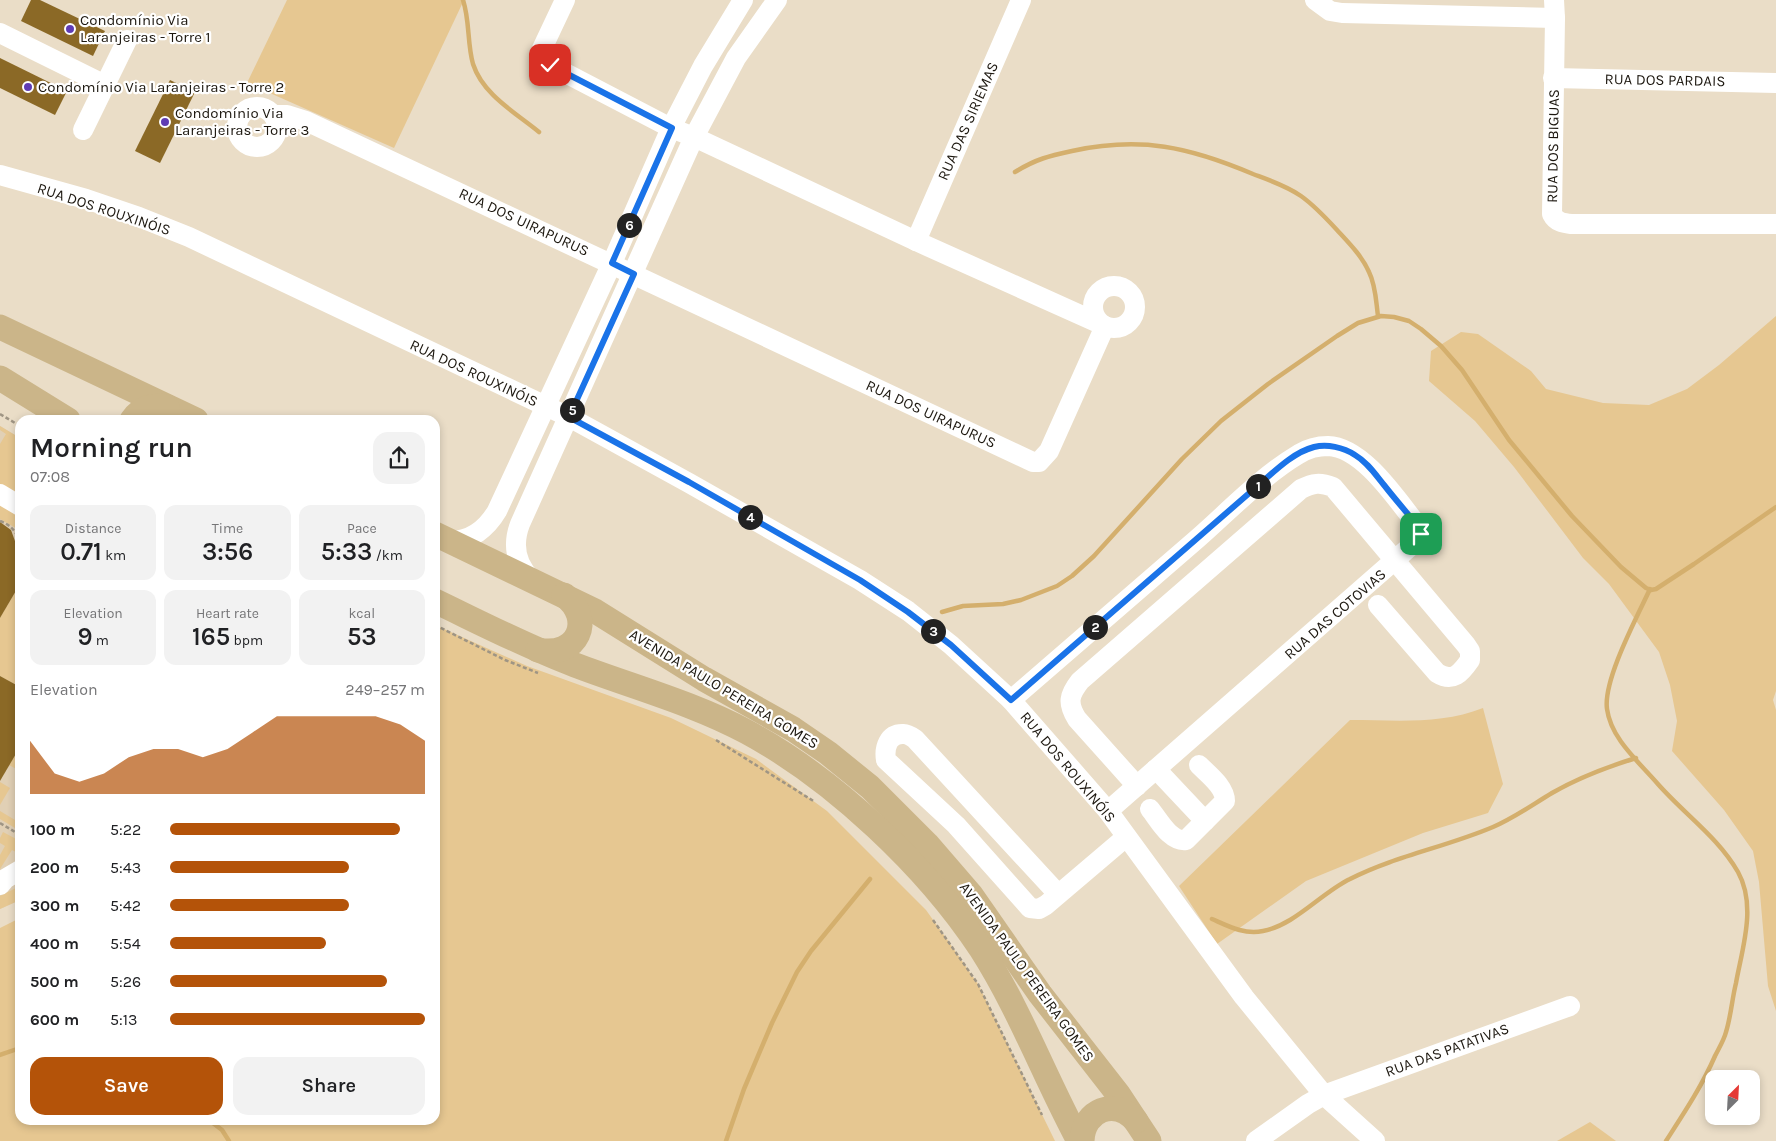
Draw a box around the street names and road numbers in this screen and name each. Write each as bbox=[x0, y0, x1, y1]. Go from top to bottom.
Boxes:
street label: RUA DAS SIRIEMAS bbox=[934, 59, 1002, 183]
street label: RUA DOS PARDAIS bbox=[1605, 70, 1725, 90]
street label: RUA DOS BIGUAS bbox=[1543, 89, 1563, 203]
street label: RUA DOS ROUXINÓIS bbox=[35, 179, 173, 239]
street label: RUA DOS UIRAPURUS bbox=[456, 184, 592, 260]
street label: RUA DOS ROUXINÓIS bbox=[407, 335, 541, 411]
street label: RUA DOS UIRAPURUS bbox=[863, 376, 999, 452]
street label: RUA DAS COTOVIAS bbox=[1281, 565, 1389, 663]
street label: AVENIDA PAULO PEREIRA GOMES bbox=[626, 625, 822, 753]
street label: RUA DOS ROUXINÓIS bbox=[1016, 708, 1120, 826]
street label: AVENIDA PAULO PEREIRA GOMES bbox=[956, 879, 1098, 1065]
street label: RUA DAS PATATIVAS bbox=[1383, 1019, 1511, 1081]

